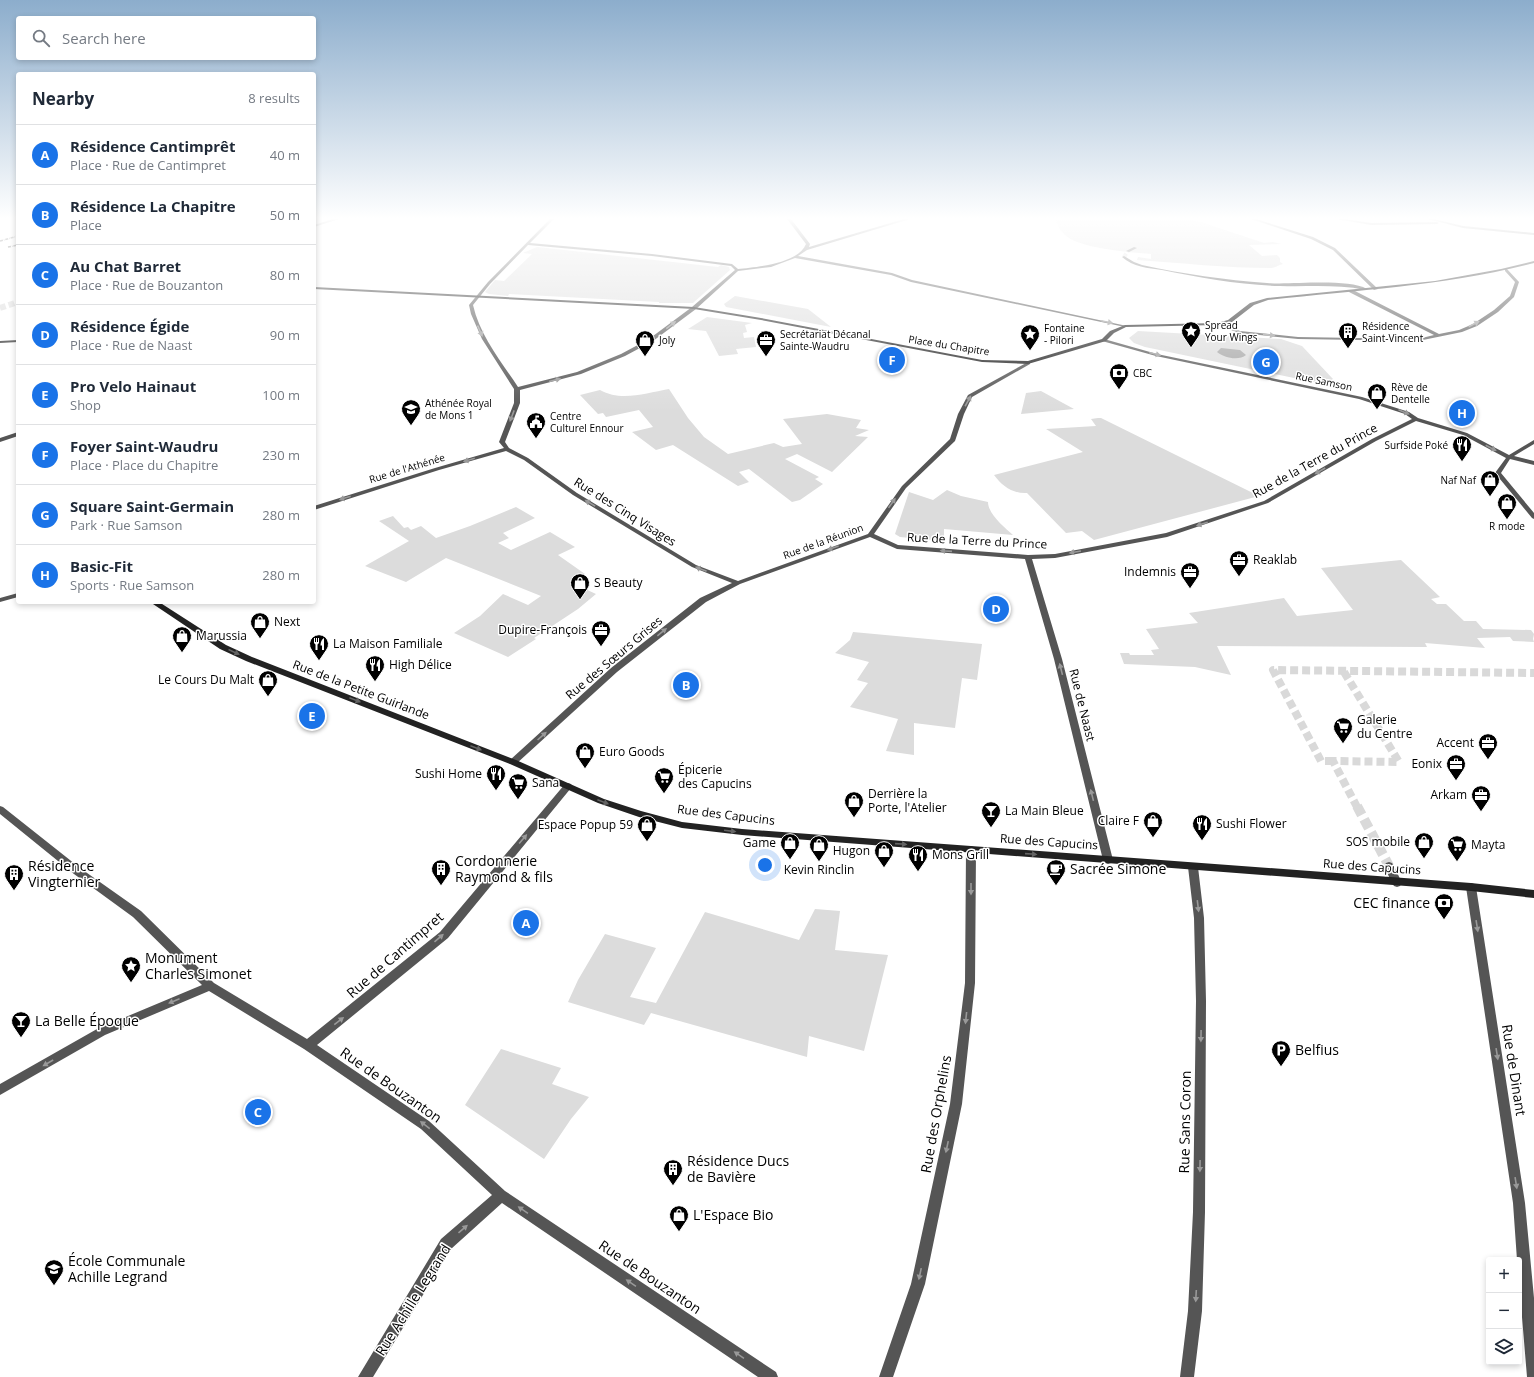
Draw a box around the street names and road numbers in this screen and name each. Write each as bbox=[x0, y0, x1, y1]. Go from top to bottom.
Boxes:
street label: Place du Chapitre bbox=[907, 332, 991, 358]
street label: Rue Samson bbox=[1294, 368, 1354, 394]
street label: Rue de la Terre du Prince bbox=[1249, 419, 1381, 502]
street label: Rue de l'Athénée bbox=[367, 450, 447, 486]
street label: Rue des Cinq Visages bbox=[571, 473, 680, 550]
street label: Rue de la Réunion bbox=[781, 520, 865, 562]
street label: Rue de la Terre du Prince bbox=[906, 528, 1048, 553]
street label: Rue des Sœurs Grises bbox=[562, 612, 666, 703]
street label: Rue de la Petite Guirlande bbox=[290, 656, 432, 724]
street label: Rue de Naast bbox=[1065, 667, 1100, 743]
street label: Rue des Capucins bbox=[676, 800, 776, 829]
street label: Rue des Capucins bbox=[999, 830, 1099, 853]
street label: Rue des Capucins bbox=[1322, 855, 1422, 878]
street label: Rue de Cantimpret bbox=[342, 907, 447, 1002]
street label: Rue de Dinant bbox=[1498, 1023, 1531, 1117]
street label: Rue de Bouzanton bbox=[337, 1042, 446, 1127]
street label: Rue des Orphelins bbox=[916, 1053, 955, 1174]
street label: Rue Sans Coron bbox=[1174, 1070, 1195, 1174]
street label: Rue de Bouzanton bbox=[595, 1235, 705, 1318]
street label: Rue Achille Legrand bbox=[370, 1240, 455, 1359]

